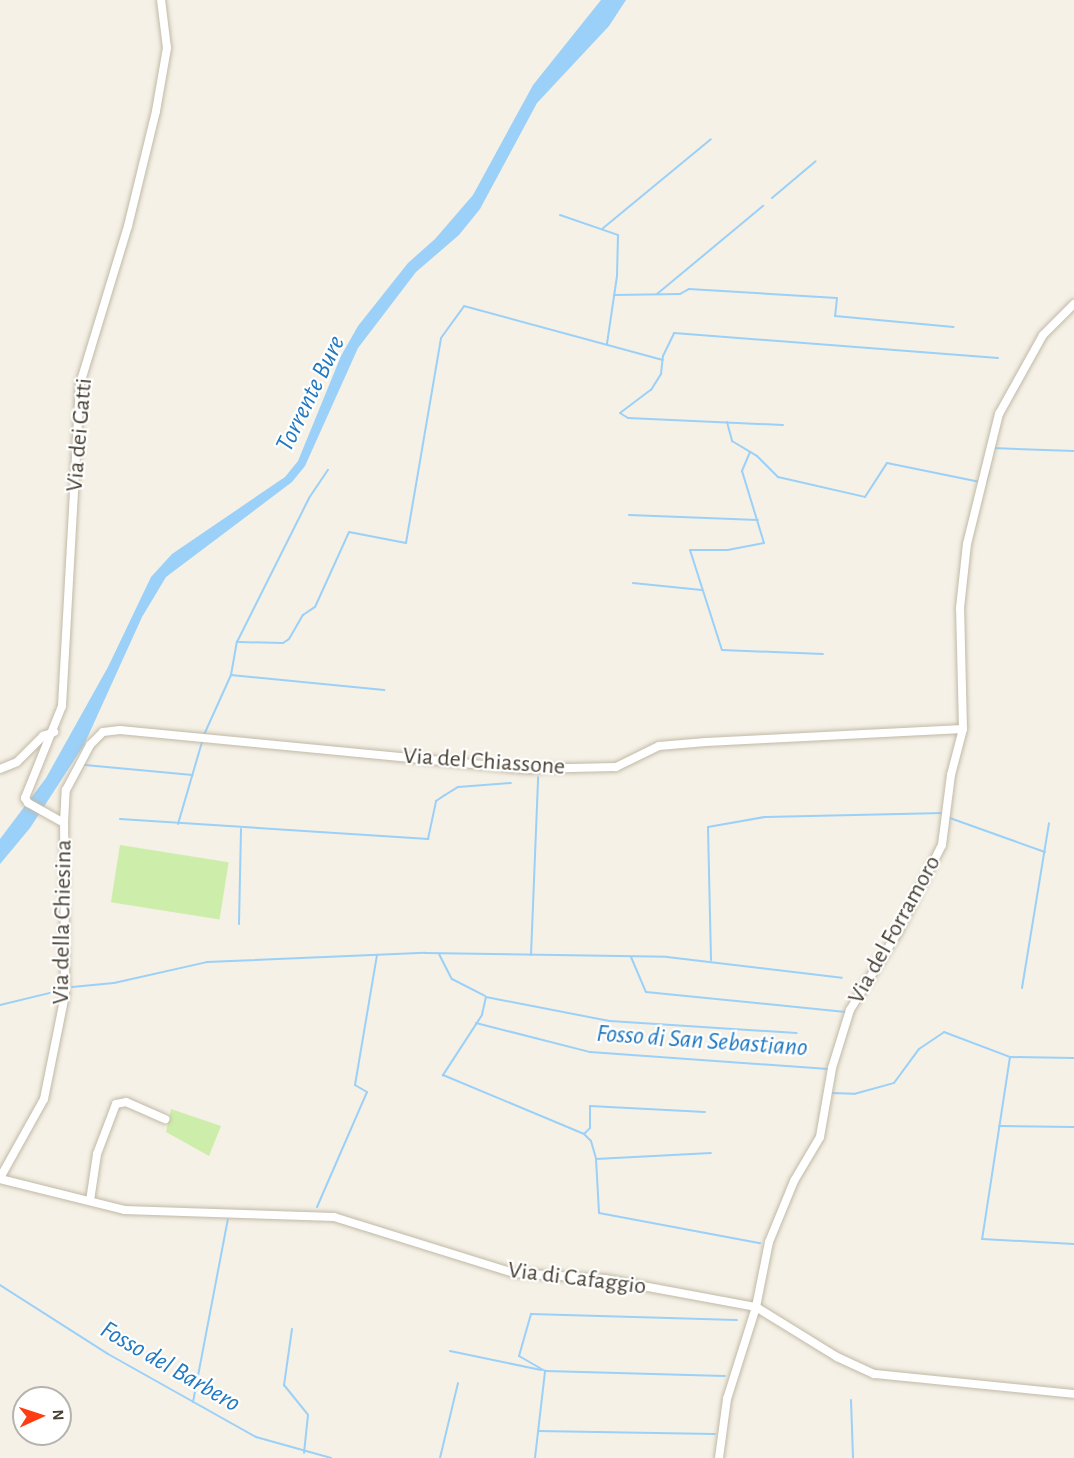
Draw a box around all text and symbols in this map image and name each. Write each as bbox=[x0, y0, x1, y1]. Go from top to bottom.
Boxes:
water label: Torrente Bure bbox=[269, 331, 353, 457]
street label: Via dei Gatti bbox=[61, 377, 99, 493]
street label: Via del Chiassone bbox=[402, 742, 566, 782]
street label: Via della Chiesina bbox=[47, 839, 79, 1005]
street label: Via del Forramoro bbox=[842, 851, 948, 1009]
water label: Fosso di San Sebastiano bbox=[595, 1018, 809, 1064]
street label: Via di Cafaggio bbox=[506, 1256, 648, 1302]
water label: Fosso del Barbero bbox=[94, 1314, 246, 1420]
north arrow bbox=[12, 1386, 72, 1446]
text: N bbox=[50, 1409, 66, 1421]

